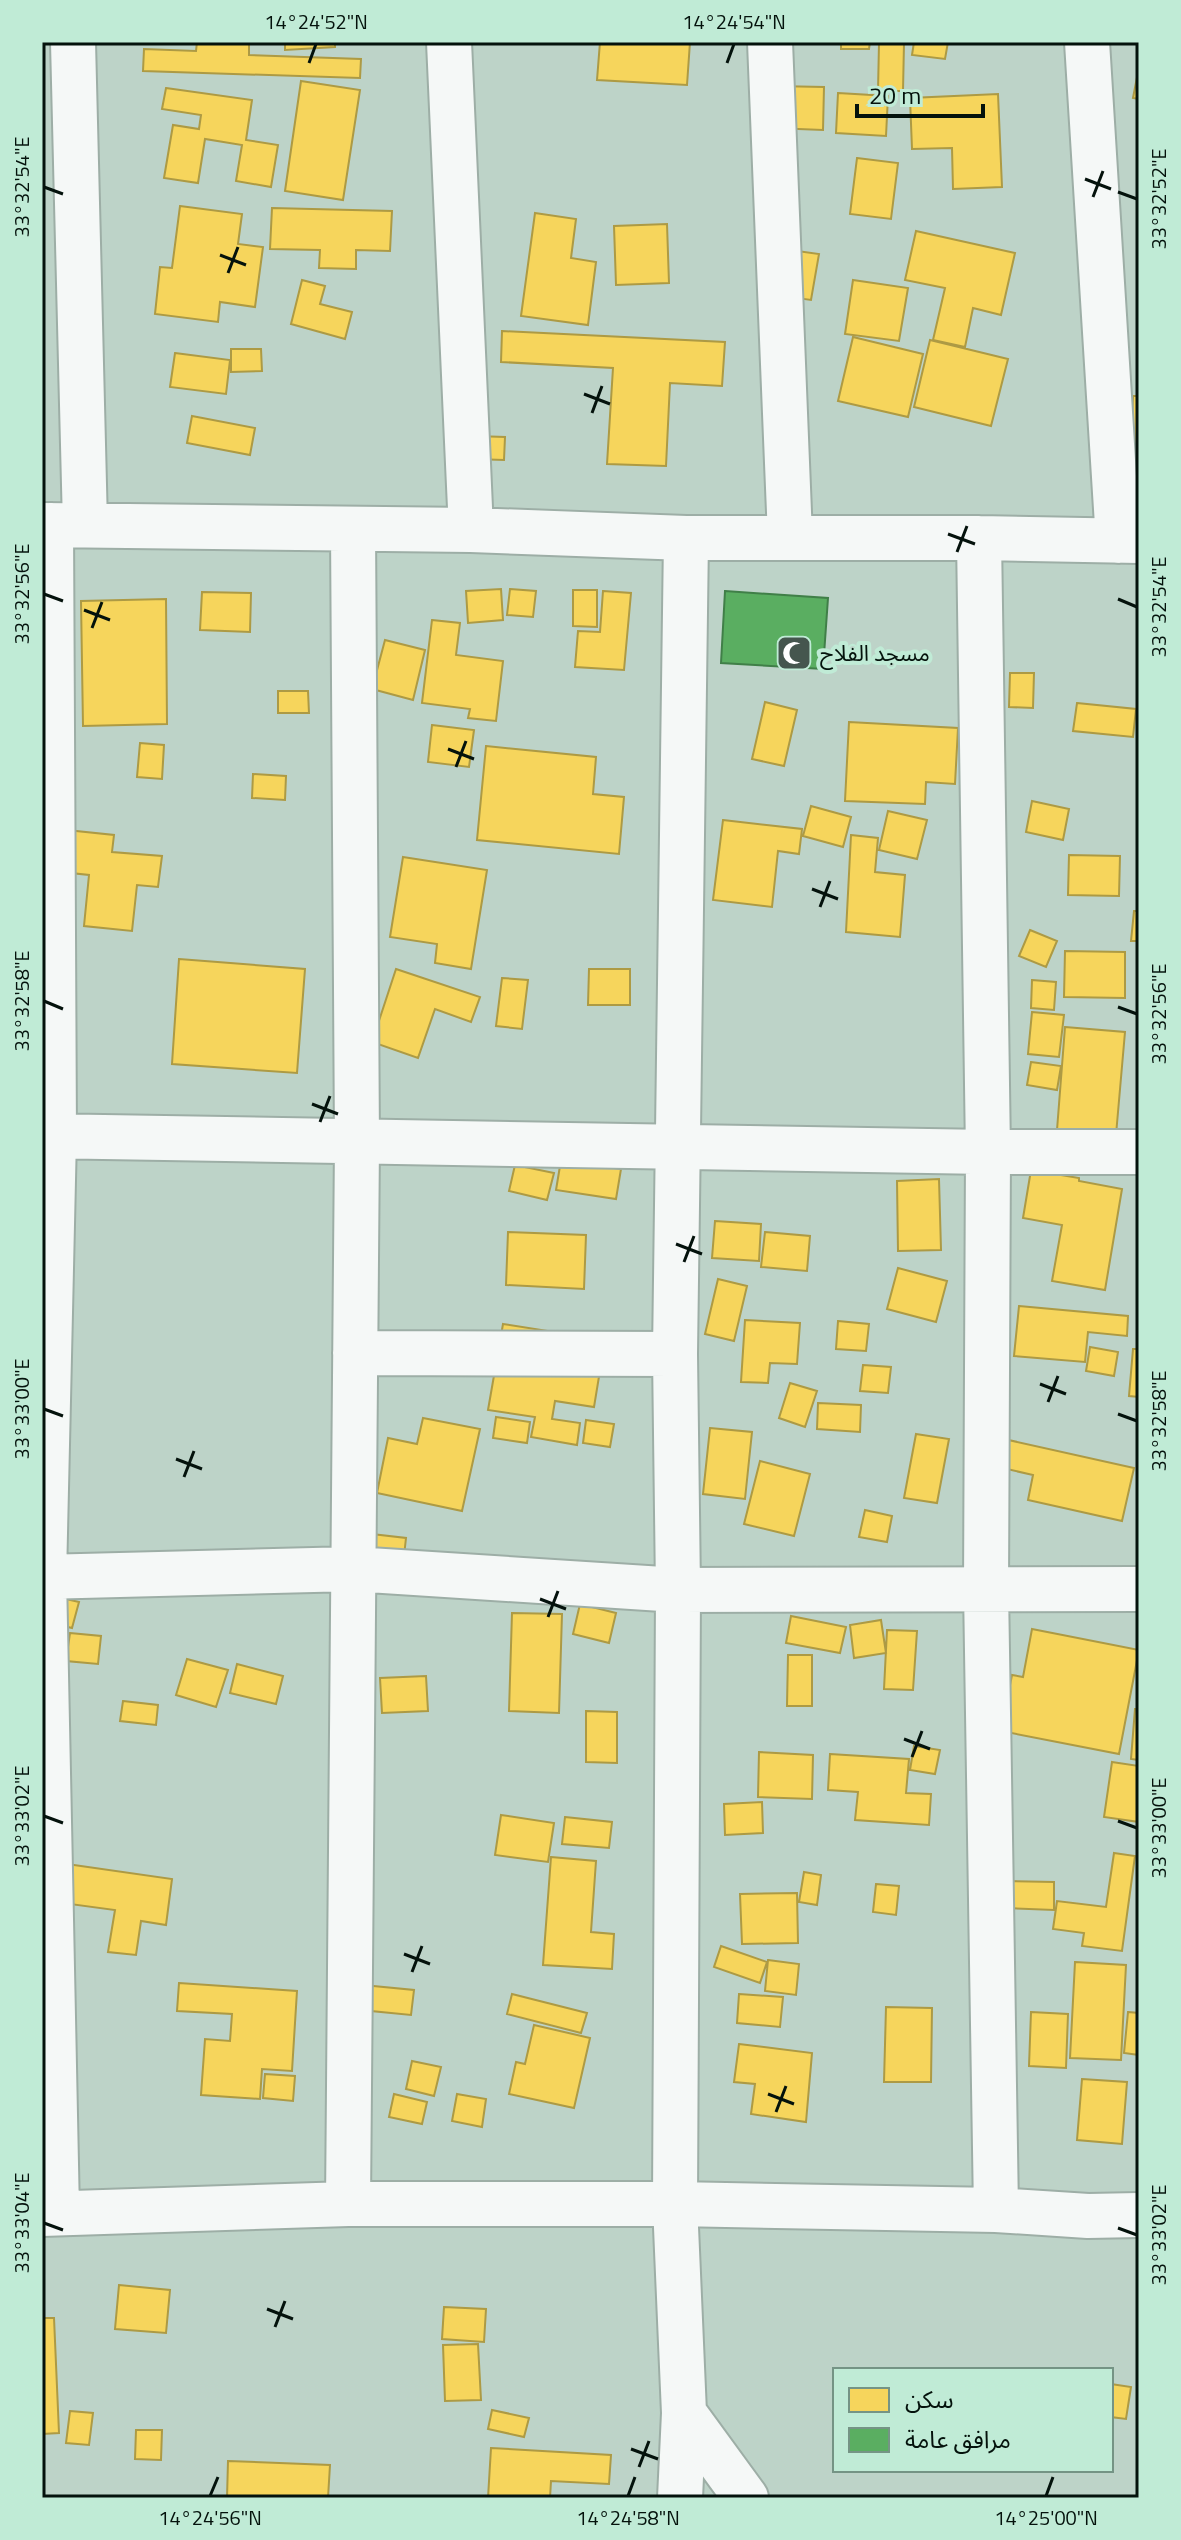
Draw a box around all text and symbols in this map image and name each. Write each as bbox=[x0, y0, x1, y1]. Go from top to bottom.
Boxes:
text: 14°24'52"N bbox=[264, 6, 368, 37]
text: 14°24'54"N bbox=[682, 6, 786, 37]
scale bar bbox=[857, 68, 983, 118]
text: 20 m bbox=[869, 77, 921, 113]
text: 33°32'54"E bbox=[6, 136, 37, 238]
text: 33°32'52"E bbox=[1143, 148, 1174, 250]
text: 33°32'56"E bbox=[6, 543, 37, 645]
text: 33°32'54"E bbox=[1143, 556, 1174, 658]
mosque icon: مسجد الفلاح bbox=[775, 634, 813, 672]
place label: مسجد الفلاح bbox=[820, 636, 930, 670]
text: 33°32'58"E bbox=[6, 950, 37, 1052]
text: 33°32'56"E bbox=[1143, 963, 1174, 1065]
text: 33°33'00"E bbox=[6, 1358, 37, 1460]
text: 33°32'58"E bbox=[1143, 1370, 1174, 1472]
text: 33°33'02"E bbox=[6, 1765, 37, 1867]
text: 33°33'00"E bbox=[1143, 1777, 1174, 1879]
text: 33°33'04"E bbox=[6, 2172, 37, 2274]
text: 33°33'02"E bbox=[1143, 2184, 1174, 2286]
legend bbox=[833, 2368, 1113, 2472]
text: سكن bbox=[905, 2381, 954, 2417]
text: مرافق عامة bbox=[905, 2421, 1011, 2457]
text: 14°24'56"N bbox=[158, 2502, 262, 2533]
text: 14°24'58"N bbox=[576, 2502, 680, 2533]
text: 14°25'00"N bbox=[994, 2502, 1098, 2533]

